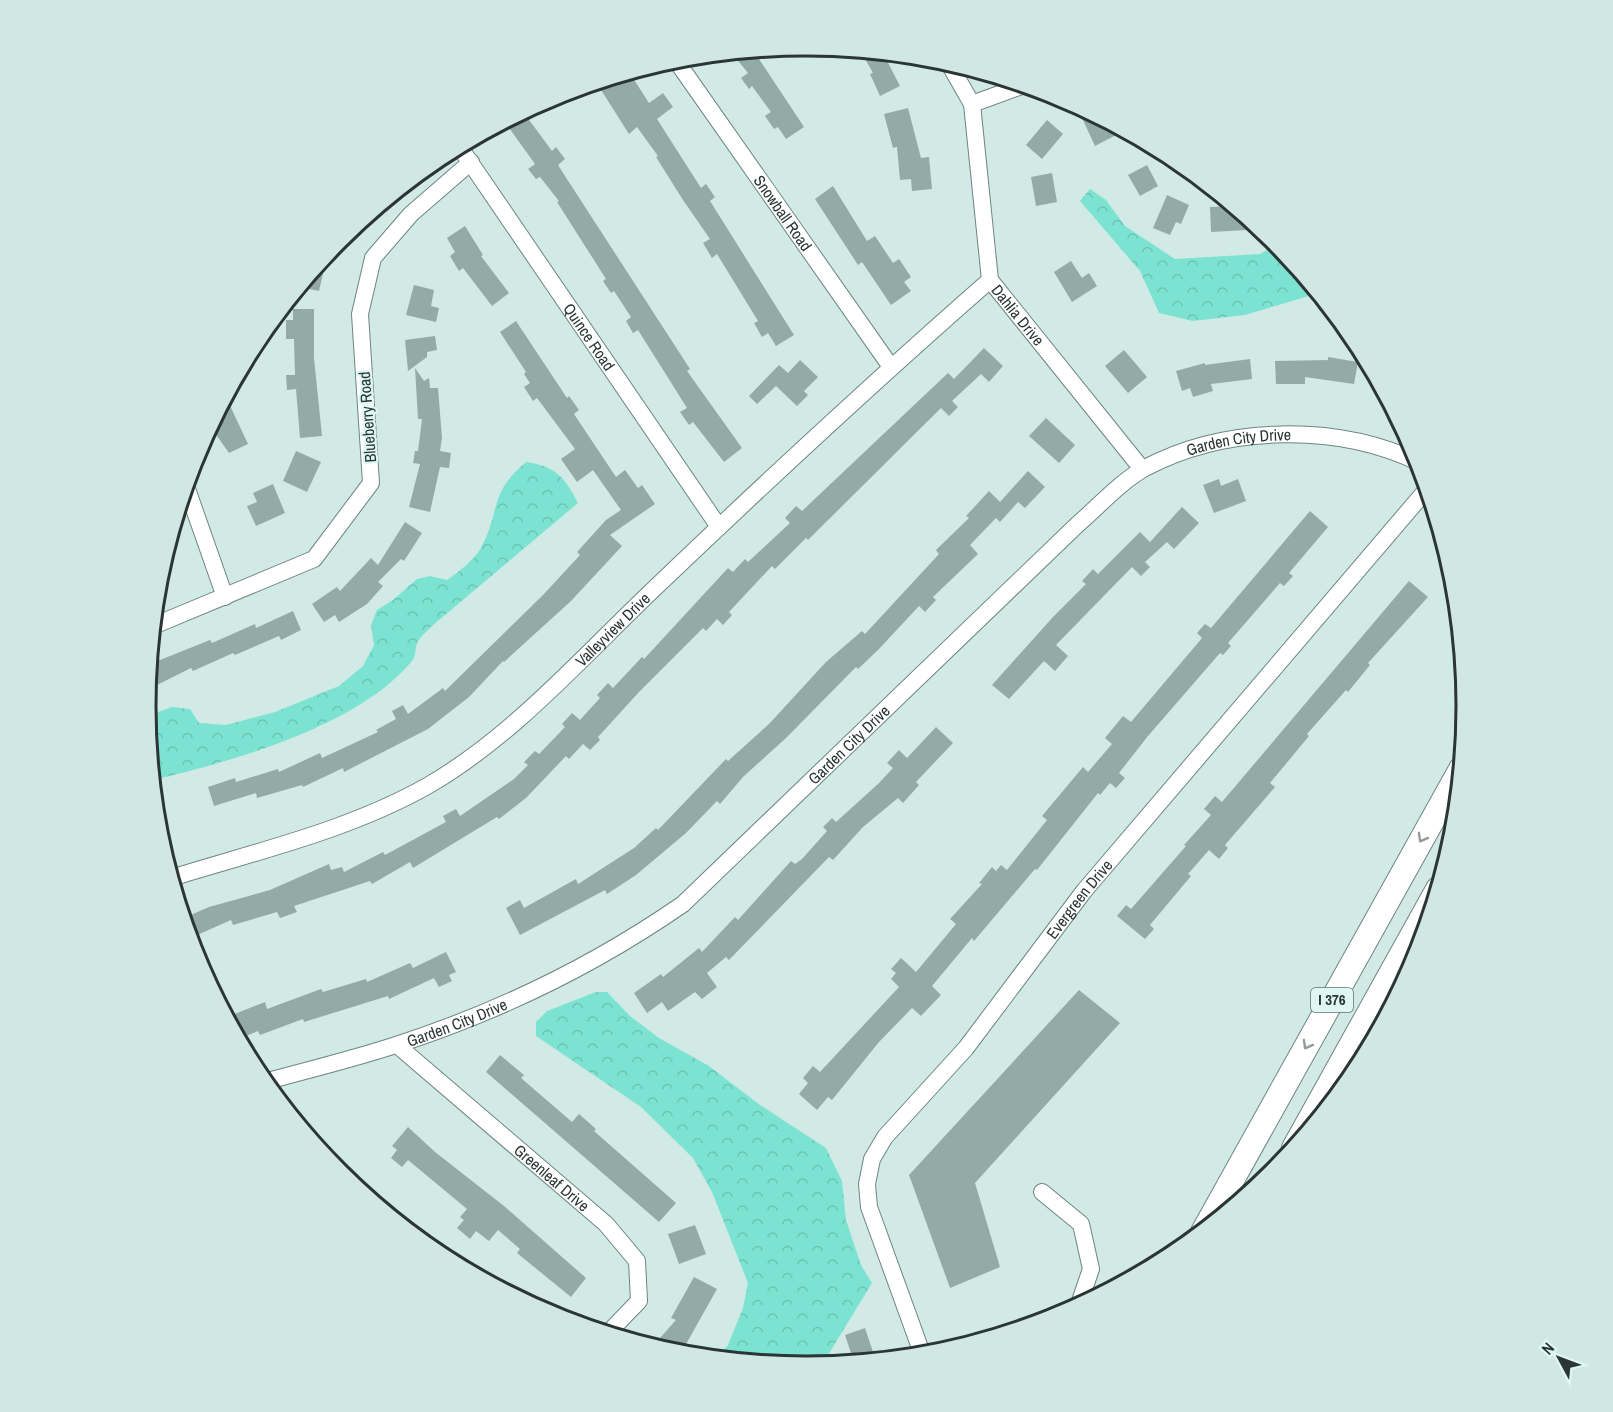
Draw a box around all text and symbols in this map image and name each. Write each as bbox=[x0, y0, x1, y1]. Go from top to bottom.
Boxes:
street label: Snowball Road bbox=[749, 170, 817, 255]
street label: Dahlia Drive bbox=[987, 280, 1049, 350]
street label: Quince Road bbox=[558, 299, 620, 375]
street label: Blueberry Road bbox=[353, 371, 381, 463]
street label: Garden City Drive bbox=[1184, 423, 1291, 461]
street label: Valleyview Drive bbox=[570, 588, 655, 671]
street label: Garden City Drive bbox=[803, 700, 895, 789]
one-way arrow bbox=[1418, 831, 1429, 842]
street label: Evergreen Drive bbox=[1041, 855, 1117, 943]
road number: I 376 bbox=[1311, 988, 1353, 1012]
street label: Garden City Drive bbox=[404, 993, 510, 1052]
one-way arrow bbox=[1303, 1039, 1314, 1049]
street label: Greenleaf Drive bbox=[510, 1139, 594, 1216]
north arrow bbox=[1529, 1328, 1589, 1388]
text: N bbox=[1536, 1337, 1559, 1359]

